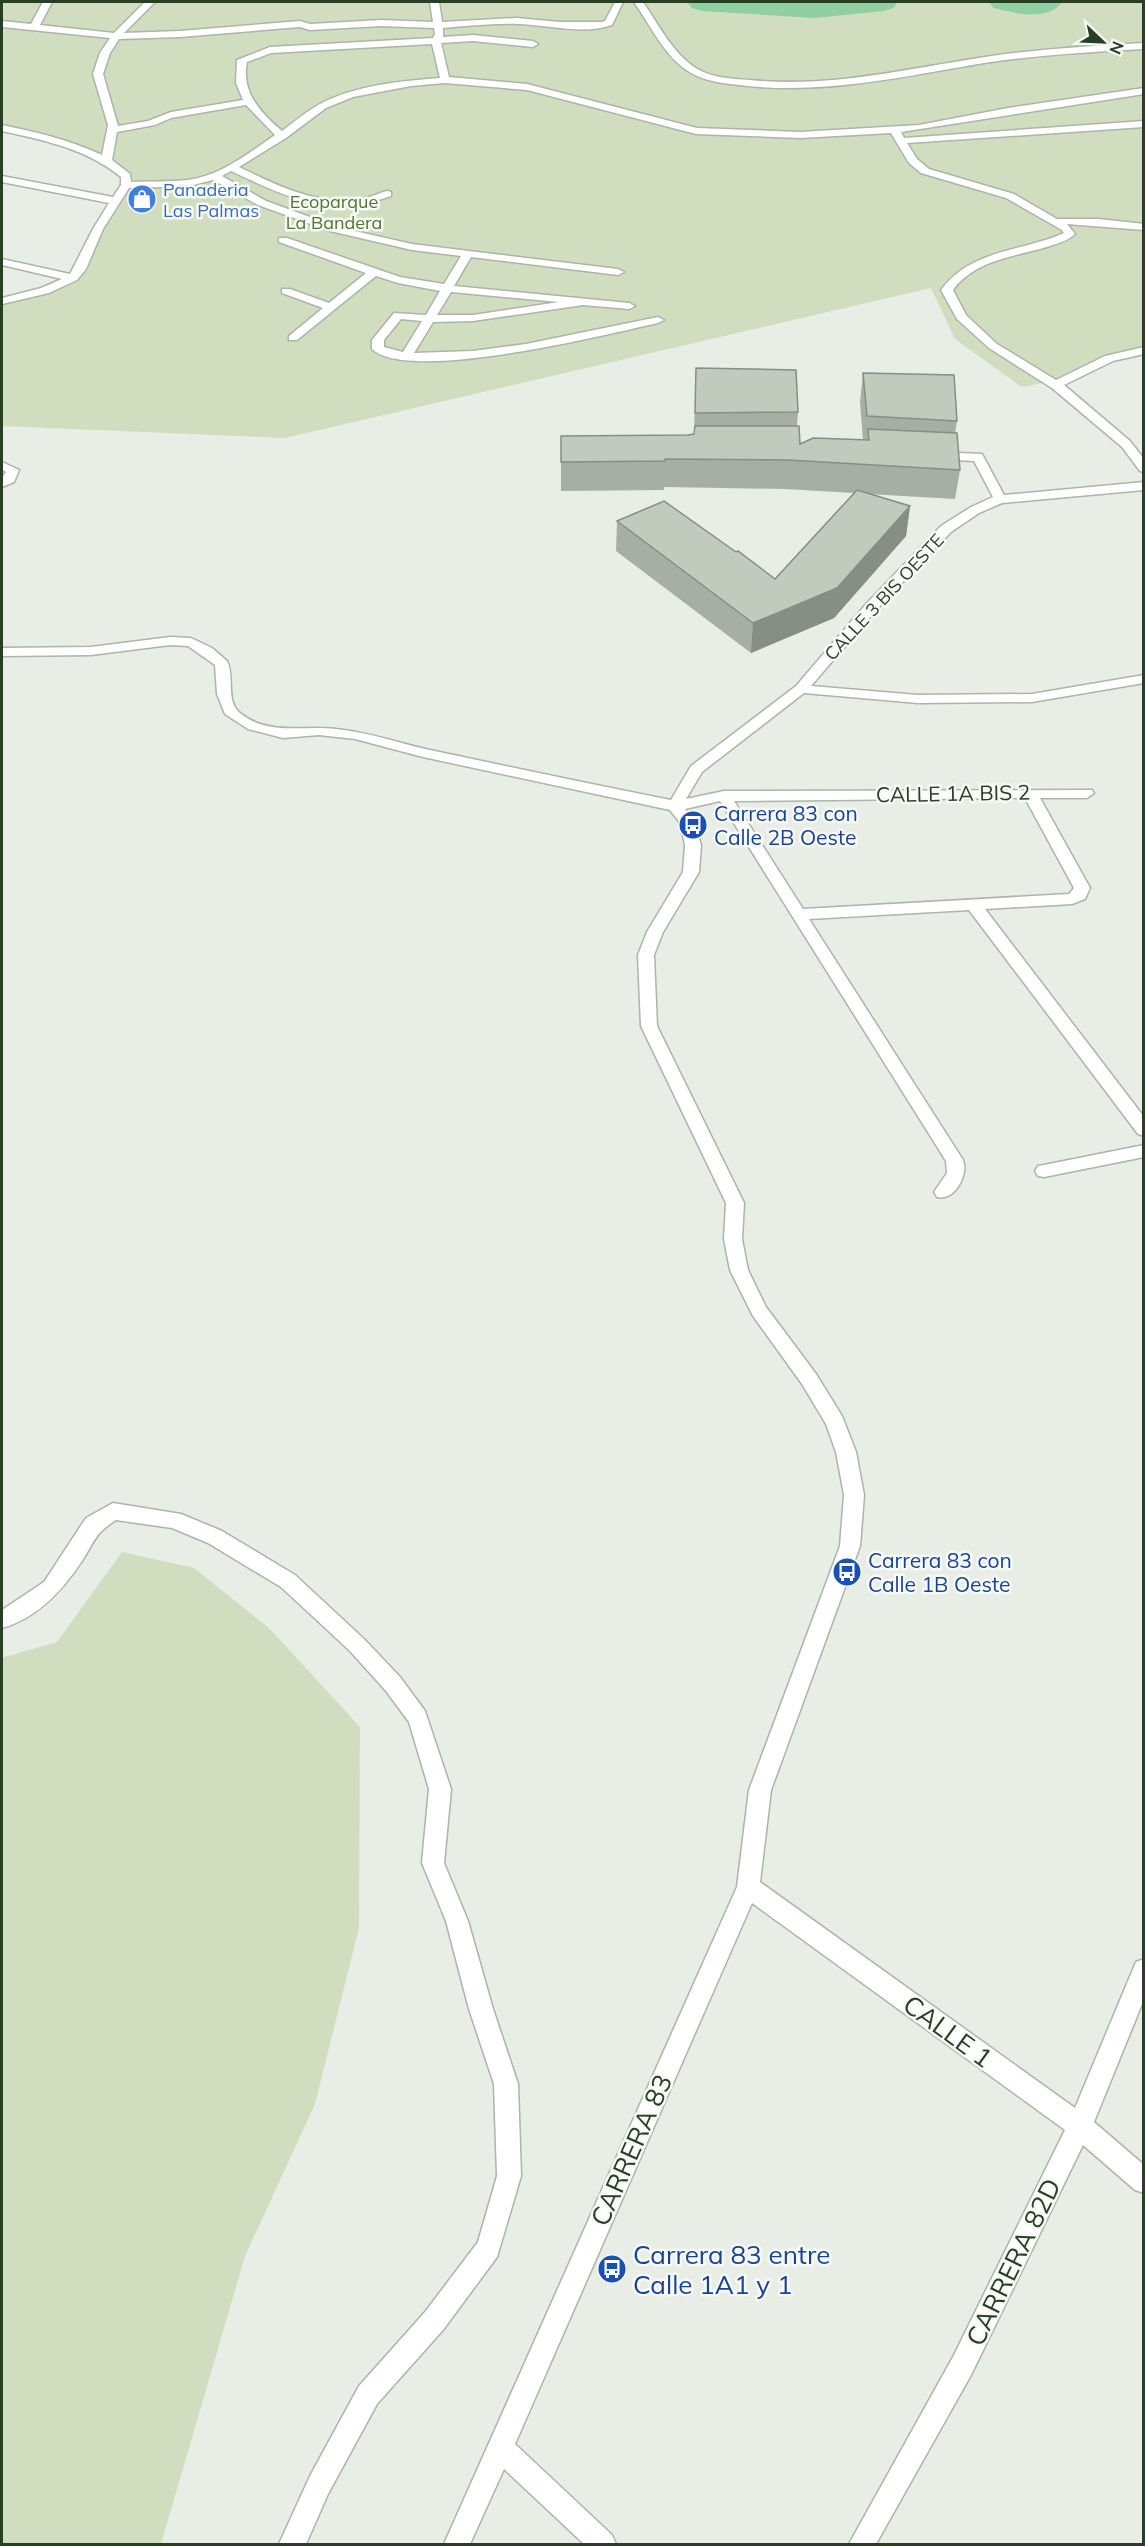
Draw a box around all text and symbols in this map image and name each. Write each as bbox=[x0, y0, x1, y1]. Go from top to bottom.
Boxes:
north arrow bbox=[1073, 12, 1133, 72]
text: N bbox=[1105, 38, 1128, 57]
place label: Panaderia Las Palmas bbox=[163, 178, 259, 222]
shop icon: Panaderia Las Palmas bbox=[126, 183, 158, 215]
park label: Ecoparque La Bandera bbox=[286, 190, 382, 234]
street label: CALLE 3 BIS OESTE bbox=[819, 529, 949, 665]
street label: CALLE 1A BIS 2 bbox=[876, 779, 1030, 807]
place label: Carrera 83 con Calle 2B Oeste bbox=[714, 800, 858, 850]
bus stop icon: Carrera 83 con Calle 2B Oeste bbox=[677, 809, 709, 841]
place label: Carrera 83 con Calle 1B Oeste bbox=[868, 1547, 1012, 1597]
bus stop icon: Carrera 83 con Calle 1B Oeste bbox=[831, 1556, 863, 1588]
street label: CALLE 1 bbox=[897, 1988, 999, 2074]
street label: CARRERA 83 bbox=[583, 2069, 679, 2231]
street label: CARRERA 82D bbox=[958, 2173, 1068, 2351]
place label: Carrera 83 entre Calle 1A1 y 1 bbox=[633, 2238, 830, 2301]
bus stop icon: Carrera 83 entre Calle 1A1 y 1 bbox=[596, 2253, 628, 2285]

